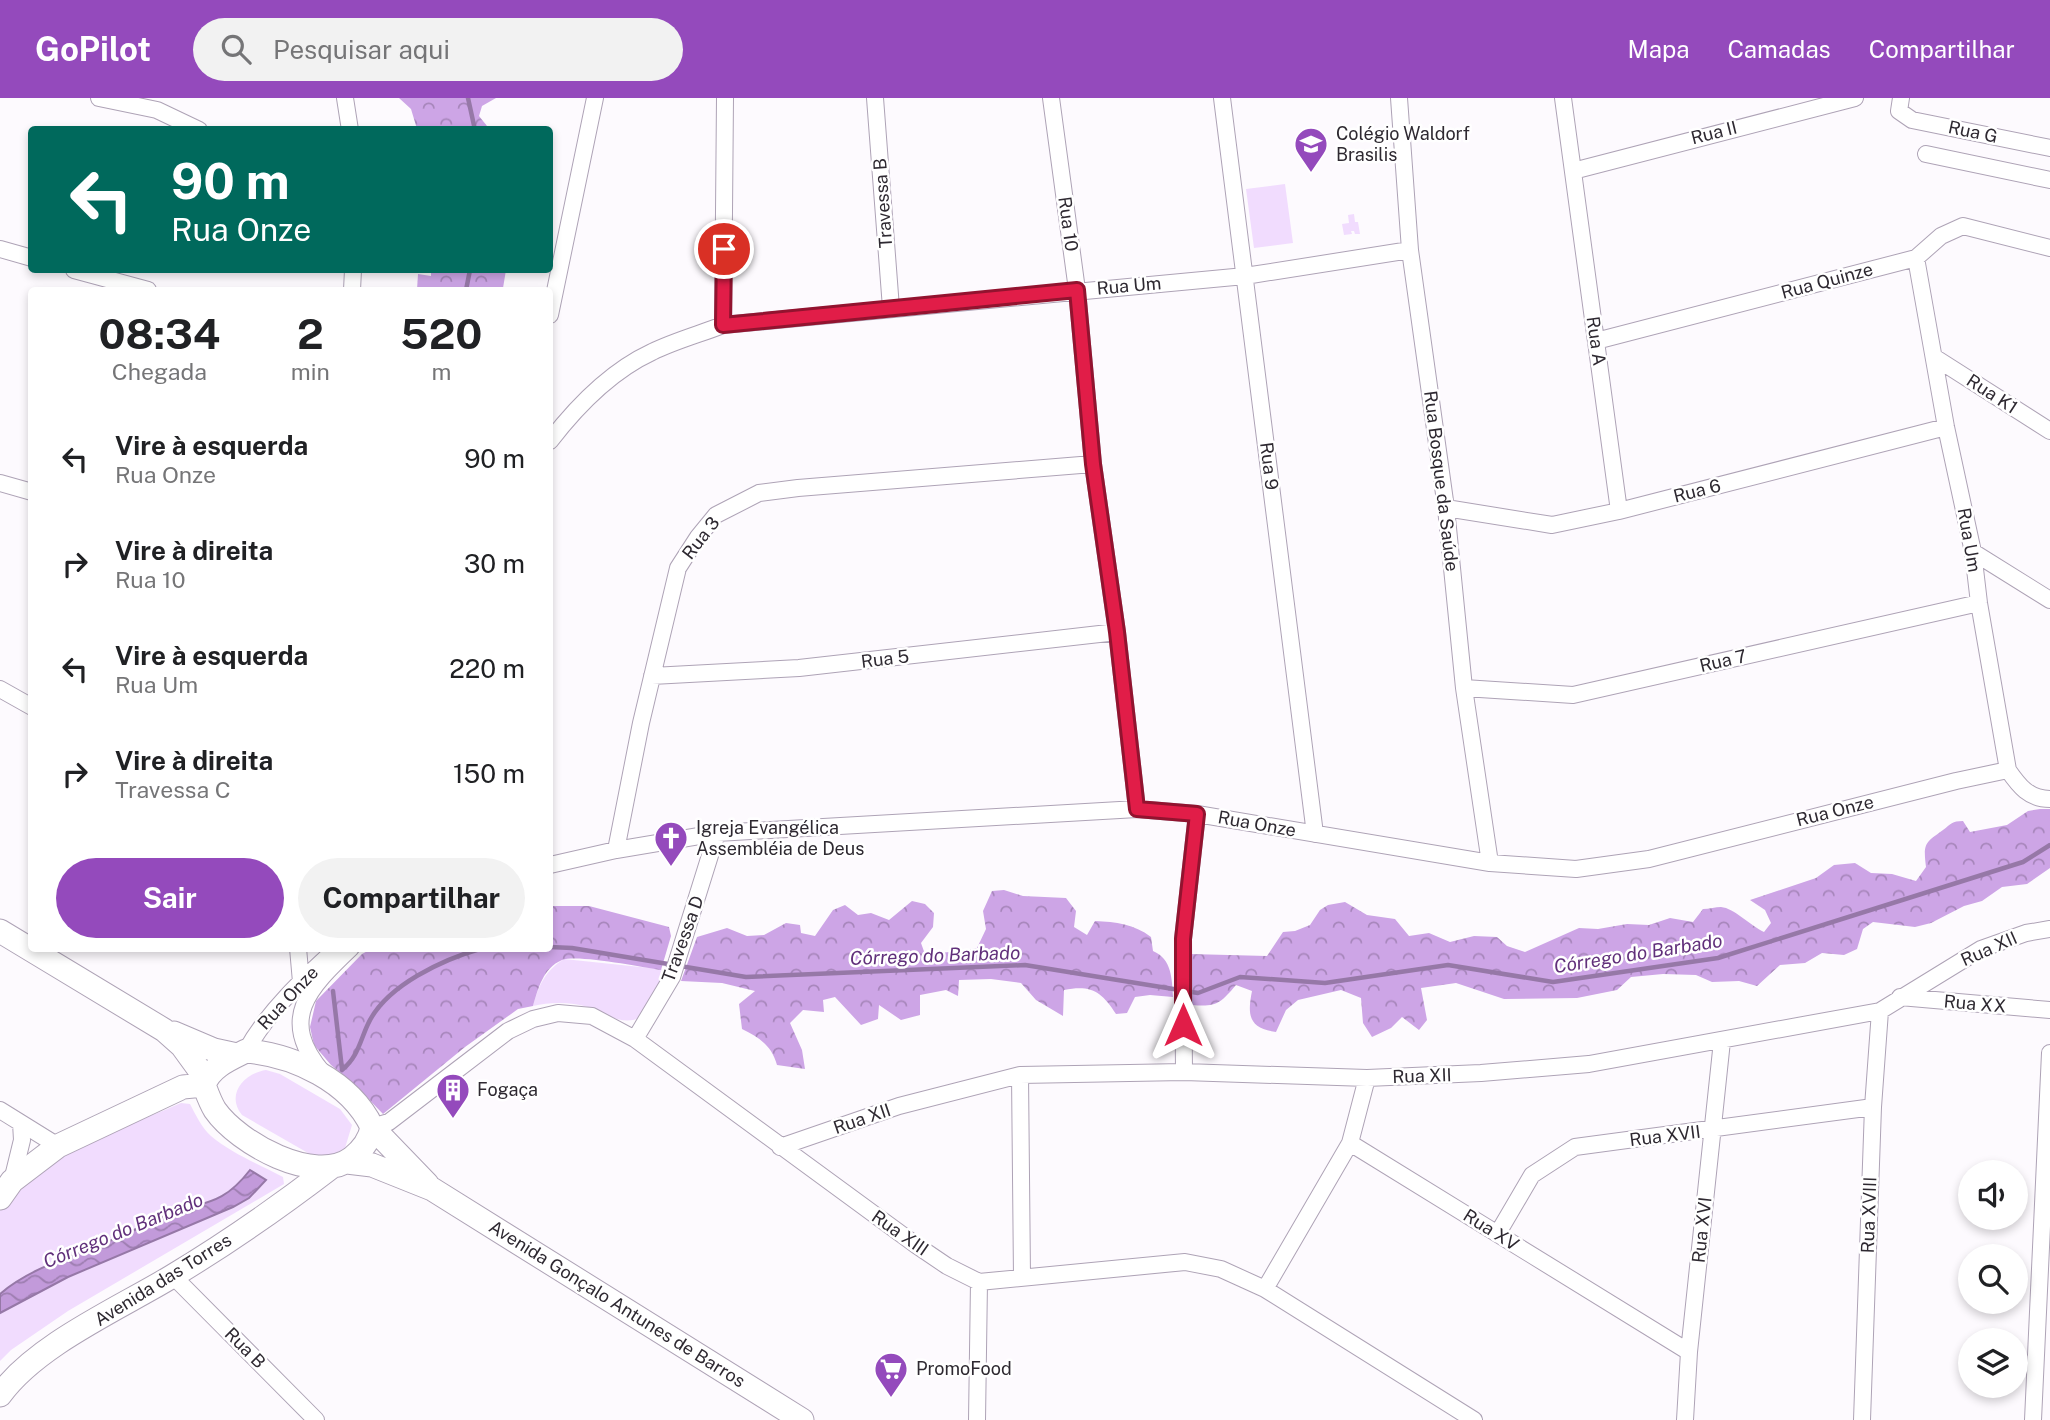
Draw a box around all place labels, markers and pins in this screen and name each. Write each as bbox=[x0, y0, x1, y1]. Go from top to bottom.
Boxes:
place label: Colégio Waldorf Brasilis bbox=[1336, 123, 1470, 165]
school or university icon: Colégio Waldorf Brasilis bbox=[1292, 125, 1330, 174]
pin bbox=[694, 219, 754, 279]
place label: Igreja Evangélica Assembléia de Deus bbox=[696, 817, 864, 859]
church icon: Igreja Evangélica Assembléia de Deus bbox=[652, 819, 690, 868]
building icon: Fogaça bbox=[434, 1071, 472, 1120]
place label: Fogaça bbox=[477, 1079, 538, 1100]
supermarket icon: PromoFood bbox=[872, 1350, 910, 1399]
place label: PromoFood bbox=[916, 1358, 1012, 1379]

